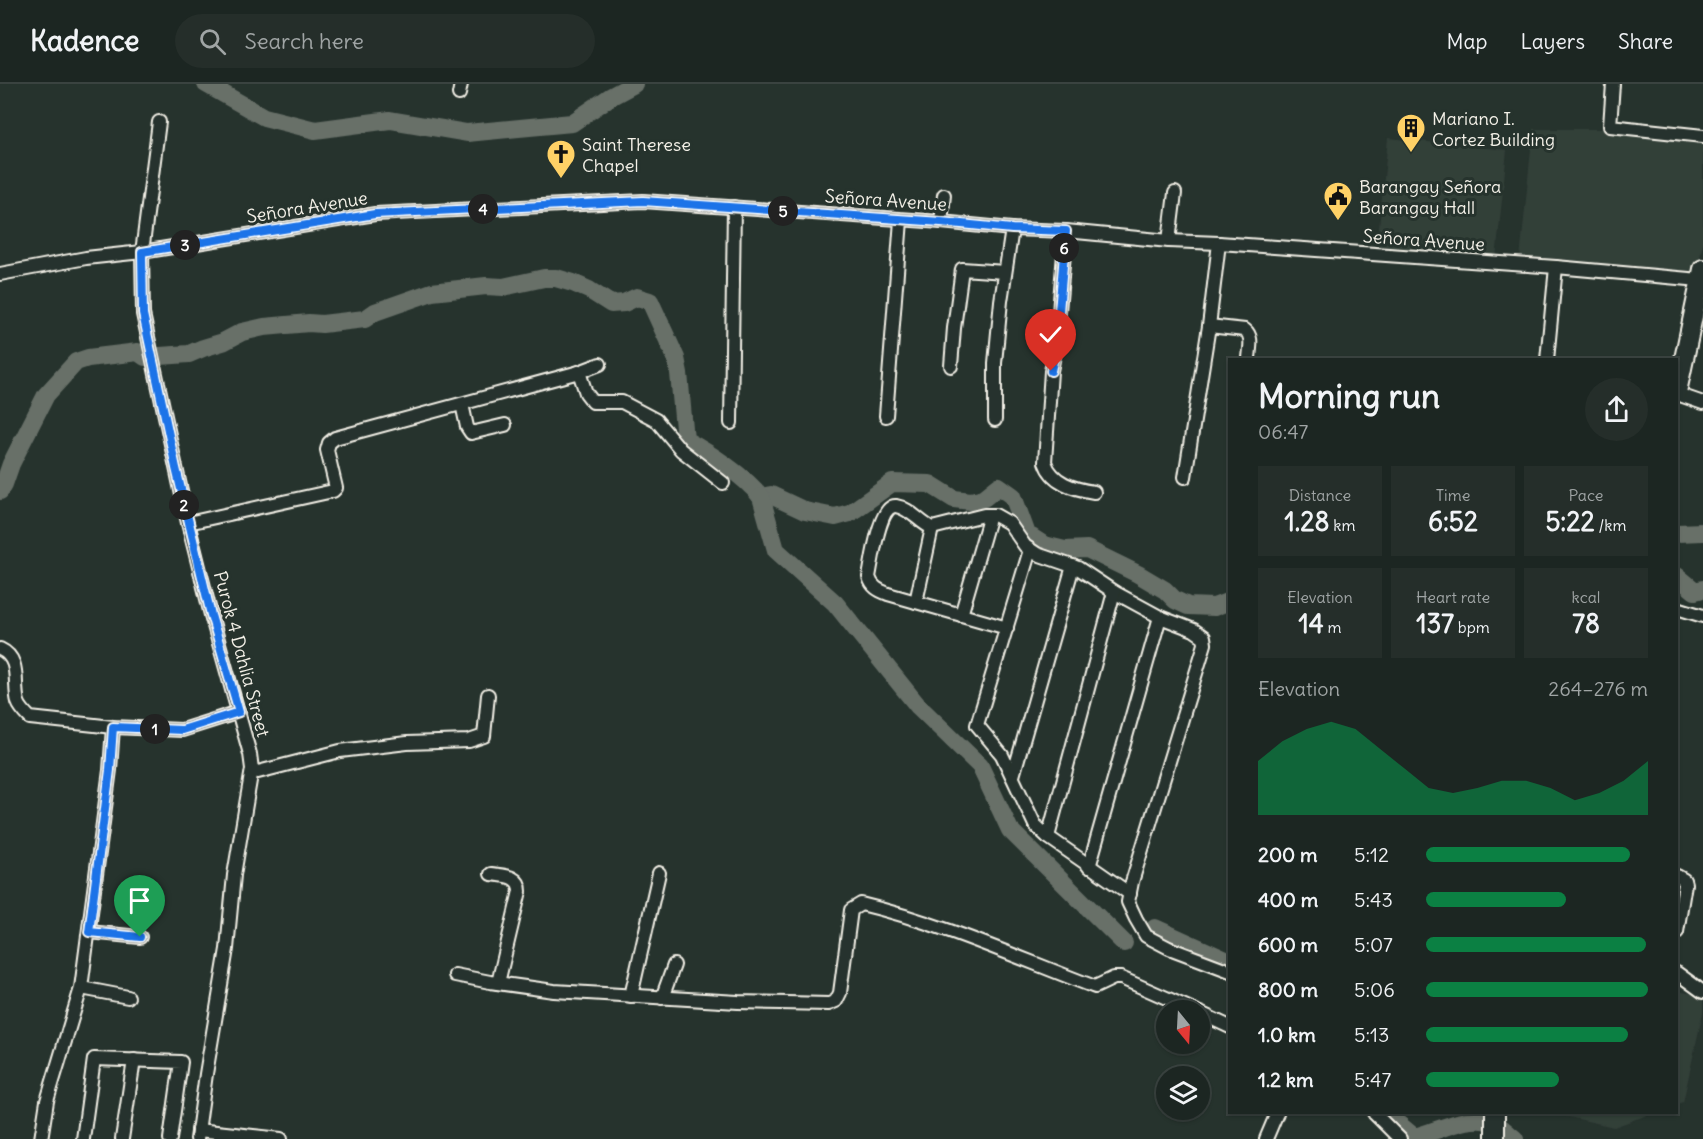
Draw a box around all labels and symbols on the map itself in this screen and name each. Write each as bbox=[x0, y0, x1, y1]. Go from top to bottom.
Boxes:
place label: Mariano I. Cortez Building bbox=[1432, 107, 1555, 151]
building icon: Mariano I. Cortez Building bbox=[1395, 112, 1427, 154]
place label: Saint Therese Chapel bbox=[582, 133, 691, 177]
church icon: Saint Therese Chapel bbox=[545, 138, 577, 180]
place label: Barangay Señora Barangay Hall bbox=[1359, 175, 1501, 219]
public building icon: Barangay Señora Barangay Hall bbox=[1322, 180, 1354, 222]
street label: Señora Avenue bbox=[824, 184, 948, 216]
street label: Señora Avenue bbox=[245, 186, 369, 228]
pin: 4 bbox=[468, 194, 498, 224]
pin: 5 bbox=[768, 196, 798, 226]
street label: Señora Avenue bbox=[1362, 224, 1486, 256]
pin: 3 bbox=[170, 230, 200, 260]
pin: 6 bbox=[1049, 233, 1079, 263]
pin bbox=[1025, 309, 1076, 371]
pin: 2 bbox=[169, 490, 199, 520]
street label: Purok 4 Dahlia Street bbox=[209, 568, 275, 740]
pin: 1 bbox=[140, 714, 170, 744]
pin bbox=[114, 875, 165, 937]
north arrow bbox=[1156, 1000, 1210, 1054]

